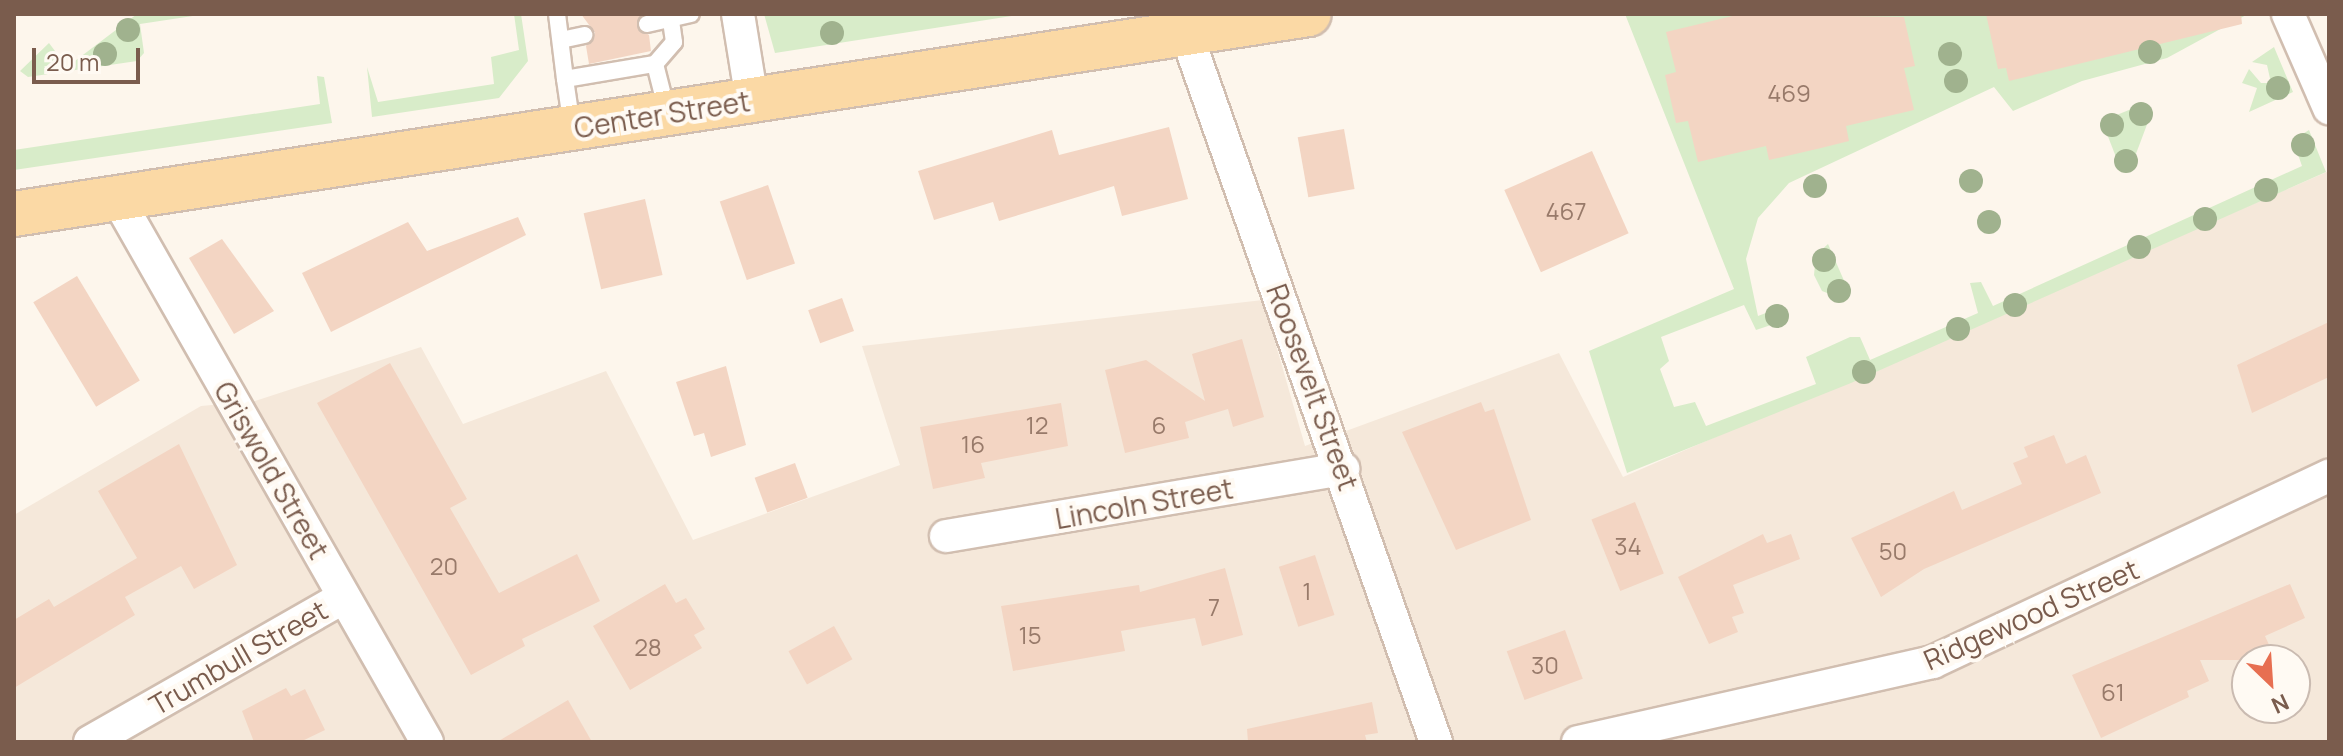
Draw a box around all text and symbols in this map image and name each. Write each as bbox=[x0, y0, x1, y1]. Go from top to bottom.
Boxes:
scale bar bbox=[36, 32, 144, 82]
text: 20 m bbox=[46, 45, 99, 78]
house number: 469 bbox=[1767, 79, 1811, 107]
street label: Center Street bbox=[572, 84, 752, 144]
house number: 467 bbox=[1545, 197, 1587, 225]
street label: Roosevelt Street bbox=[1260, 279, 1366, 495]
street label: Griswold Street bbox=[208, 375, 336, 565]
house number: 12 bbox=[1025, 411, 1049, 439]
house number: 6 bbox=[1152, 411, 1166, 439]
house number: 16 bbox=[961, 430, 985, 458]
street label: Lincoln Street bbox=[1052, 471, 1236, 535]
house number: 34 bbox=[1614, 532, 1642, 560]
house number: 50 bbox=[1879, 537, 1907, 565]
house number: 20 bbox=[430, 552, 458, 580]
street label: Ridgewood Street bbox=[1918, 552, 2144, 676]
house number: 1 bbox=[1302, 577, 1312, 605]
street label: Trumbull Street bbox=[143, 592, 333, 722]
house number: 7 bbox=[1208, 593, 1220, 621]
house number: 15 bbox=[1018, 621, 1042, 649]
house number: 28 bbox=[634, 633, 662, 661]
north arrow bbox=[2231, 644, 2311, 724]
house number: 30 bbox=[1531, 651, 1559, 679]
house number: 61 bbox=[2101, 678, 2125, 706]
text: N bbox=[2267, 687, 2294, 721]

